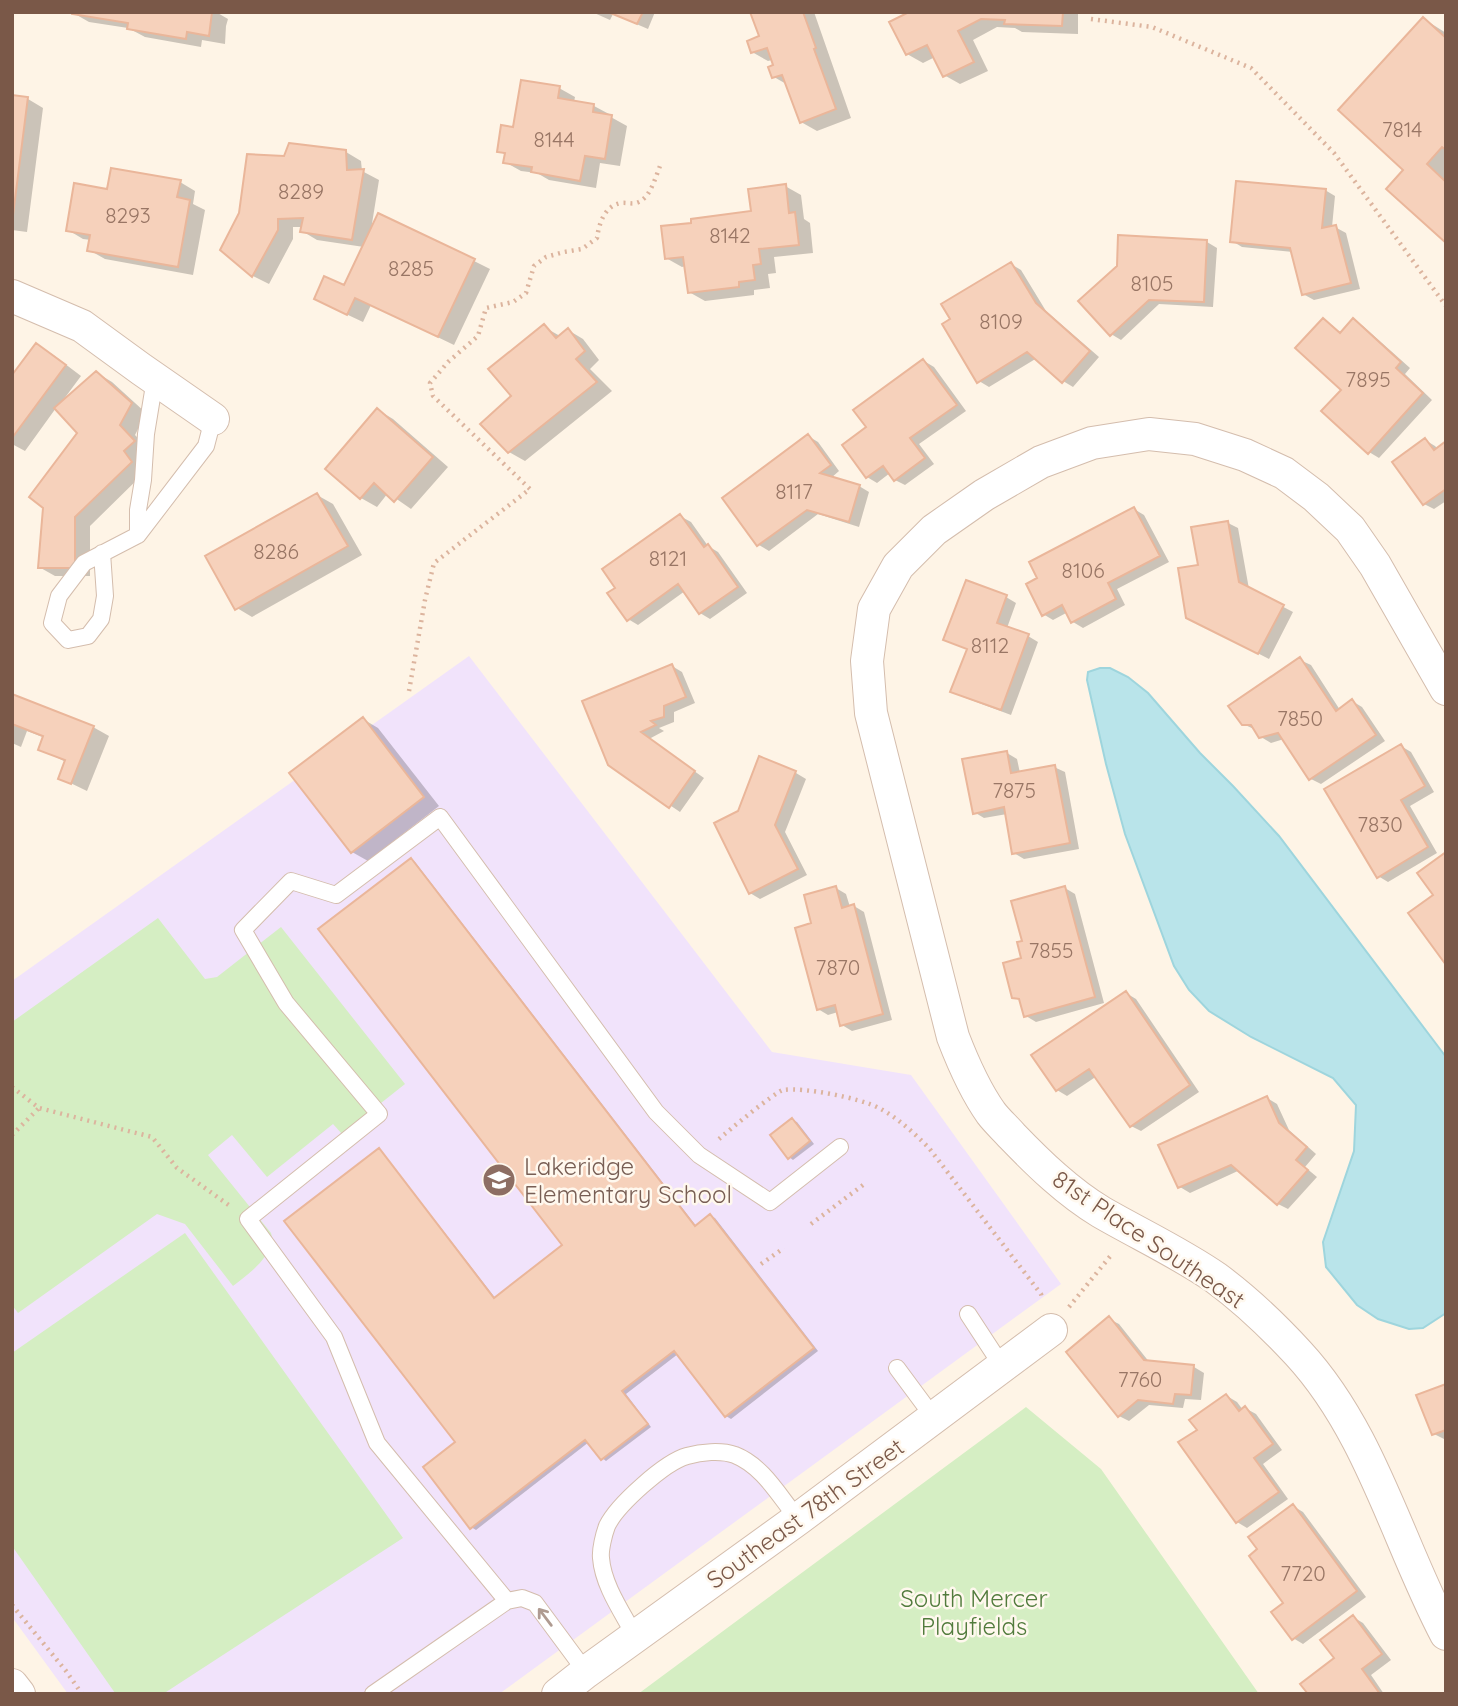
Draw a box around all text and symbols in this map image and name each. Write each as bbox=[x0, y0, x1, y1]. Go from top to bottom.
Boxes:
house number: 7814 bbox=[1382, 116, 1422, 142]
house number: 8144 bbox=[534, 126, 574, 152]
house number: 8289 bbox=[278, 178, 324, 204]
house number: 8293 bbox=[105, 202, 151, 228]
house number: 8142 bbox=[709, 222, 751, 248]
house number: 8285 bbox=[388, 255, 434, 281]
house number: 8105 bbox=[1130, 270, 1174, 296]
house number: 8109 bbox=[979, 308, 1023, 334]
house number: 7895 bbox=[1345, 366, 1391, 392]
house number: 8117 bbox=[775, 478, 813, 504]
house number: 8286 bbox=[253, 538, 299, 564]
house number: 8121 bbox=[649, 545, 687, 571]
house number: 8106 bbox=[1062, 557, 1104, 583]
house number: 8112 bbox=[971, 632, 1009, 658]
house number: 7850 bbox=[1277, 705, 1323, 731]
house number: 7875 bbox=[992, 777, 1036, 803]
house number: 7830 bbox=[1357, 811, 1403, 837]
house number: 7855 bbox=[1028, 937, 1074, 963]
house number: 7870 bbox=[816, 954, 860, 980]
place label: Lakeridge Elementary School bbox=[524, 1151, 732, 1209]
school or university icon: Lakeridge Elementary School bbox=[480, 1161, 518, 1199]
street label: 81st Place Southeast bbox=[1047, 1163, 1251, 1315]
house number: 7760 bbox=[1118, 1366, 1162, 1392]
street label: Southeast 78th Street bbox=[700, 1431, 910, 1595]
house number: 7720 bbox=[1280, 1560, 1326, 1586]
park label: South Mercer Playfields bbox=[900, 1583, 1048, 1641]
one-way arrow bbox=[538, 1608, 553, 1627]

